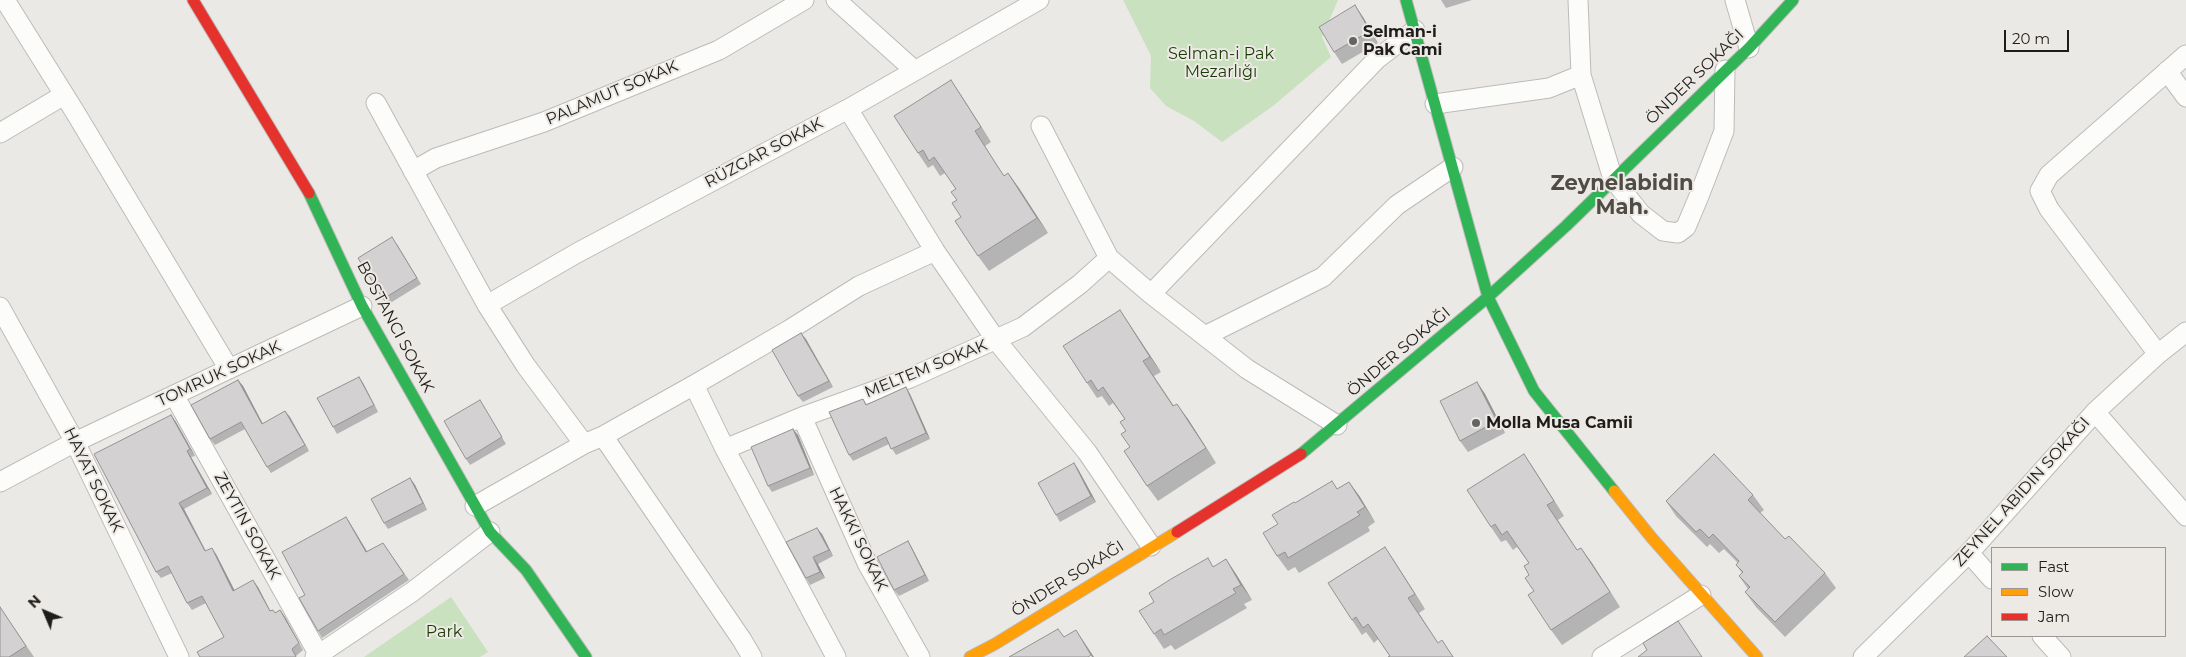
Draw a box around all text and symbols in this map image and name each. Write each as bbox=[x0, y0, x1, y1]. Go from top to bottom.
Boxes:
scale bar bbox=[2006, 20, 2071, 52]
place label: Selman-i Pak Cami bbox=[1363, 22, 1442, 60]
street label: ÖNDER SOKAĞI bbox=[1642, 25, 1748, 129]
text: 20 m bbox=[2012, 29, 2050, 48]
marker: Selman-i Pak Cami bbox=[1347, 35, 1359, 47]
park label: Selman-i Pak Mezarlığı bbox=[1168, 44, 1274, 82]
street label: PALAMUT SOKAK bbox=[543, 57, 681, 129]
street label: RÜZGAR SOKAK bbox=[702, 114, 826, 192]
district label: Zeynelabidin Mah. bbox=[1550, 171, 1694, 221]
street label: BOSTANCI SOKAK bbox=[352, 258, 438, 396]
street label: ÖNDER SOKAĞI bbox=[1343, 303, 1455, 401]
street label: MELTEM SOKAK bbox=[862, 336, 990, 402]
street label: TOMRUK SOKAK bbox=[154, 337, 284, 411]
place label: Molla Musa Camii bbox=[1486, 413, 1633, 433]
street label: ZEYNEL ABIDIN SOKAĞI bbox=[1950, 413, 2094, 571]
marker: Molla Musa Camii bbox=[1470, 417, 1482, 429]
street label: HAYAT SOKAK bbox=[59, 424, 127, 536]
street label: ZEYTIN SOKAK bbox=[210, 469, 284, 583]
street label: HAKKI SOKAK bbox=[825, 484, 891, 594]
street label: ÖNDER SOKAĞI bbox=[1008, 537, 1128, 621]
legend bbox=[1991, 547, 2166, 637]
text: Fast bbox=[2038, 557, 2069, 576]
text: Slow bbox=[2038, 582, 2074, 601]
north arrow bbox=[20, 587, 70, 637]
text: N bbox=[24, 591, 45, 612]
text: Jam bbox=[2038, 607, 2070, 626]
park label: Park bbox=[426, 622, 462, 642]

